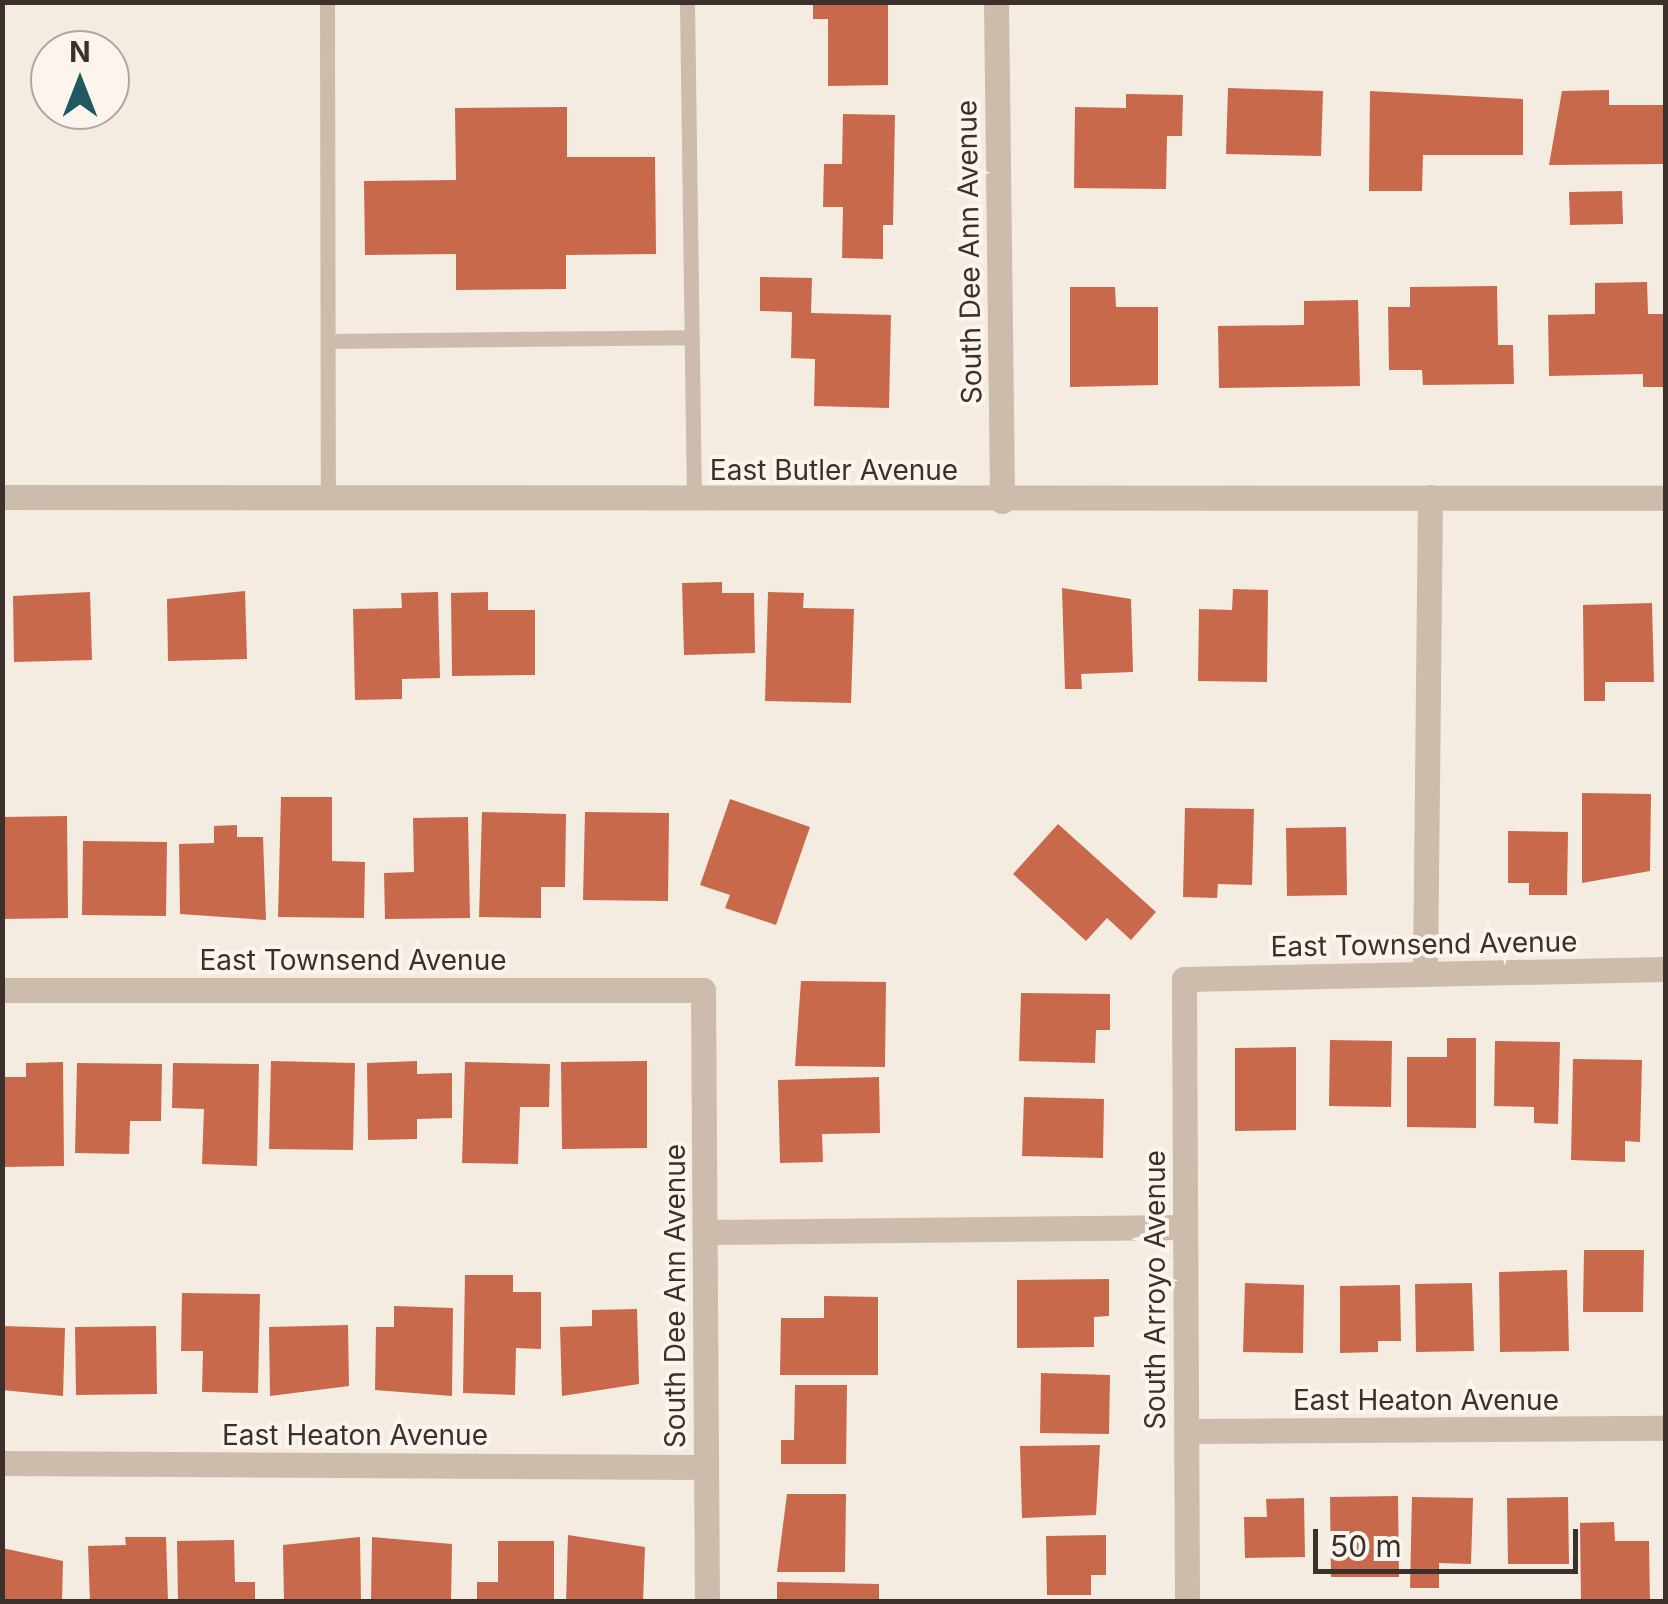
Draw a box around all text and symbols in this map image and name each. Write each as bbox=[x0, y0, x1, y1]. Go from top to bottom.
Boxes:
north arrow bbox=[30, 30, 130, 130]
text: N bbox=[69, 35, 91, 69]
street label: South Dee Ann Avenue bbox=[950, 100, 988, 404]
street label: East Butler Avenue bbox=[710, 453, 958, 487]
street label: East Townsend Avenue bbox=[1270, 925, 1578, 963]
street label: East Townsend Avenue bbox=[199, 943, 507, 977]
street label: South Dee Ann Avenue bbox=[658, 1144, 692, 1448]
street label: South Arroyo Avenue bbox=[1138, 1150, 1172, 1430]
street label: East Heaton Avenue bbox=[1293, 1383, 1559, 1417]
street label: East Heaton Avenue bbox=[222, 1418, 488, 1452]
scale bar bbox=[1318, 1509, 1583, 1571]
text: 50 m bbox=[1330, 1528, 1402, 1564]

